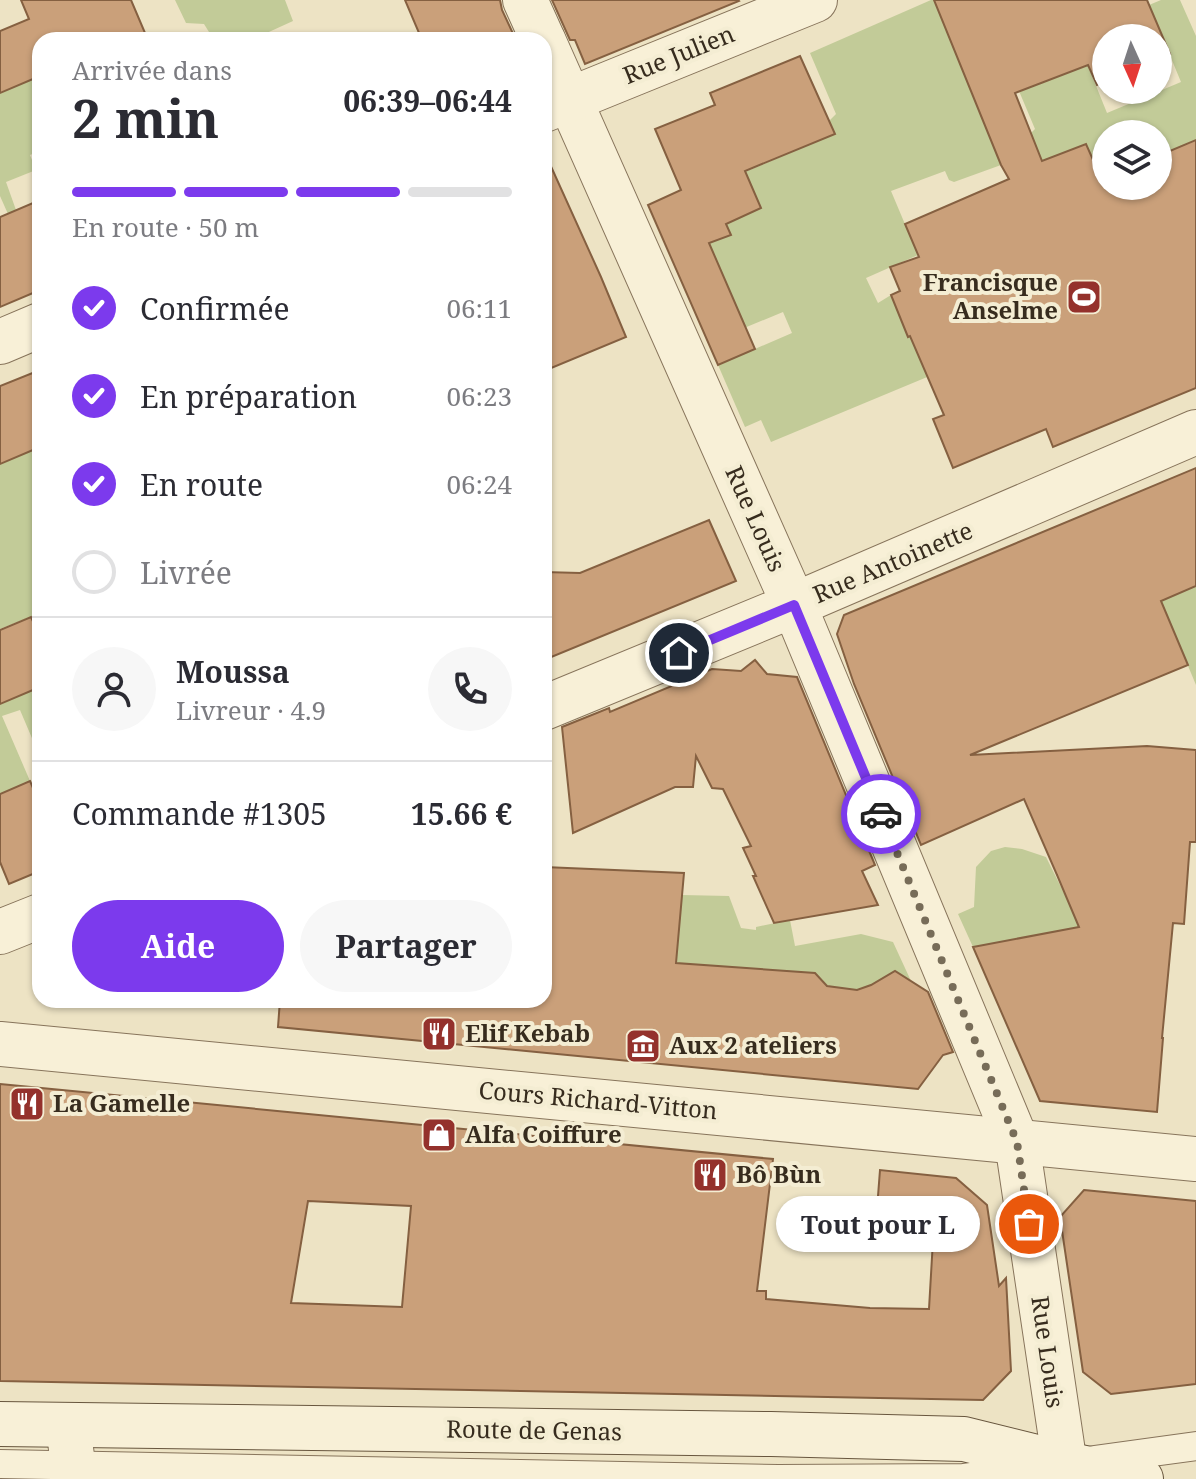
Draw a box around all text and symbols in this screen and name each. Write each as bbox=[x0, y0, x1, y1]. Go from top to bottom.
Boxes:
street label: Rue Julien bbox=[618, 16, 739, 91]
north arrow bbox=[1092, 24, 1172, 104]
map controls bbox=[1092, 24, 1172, 200]
text: Arrivée dans bbox=[72, 52, 232, 88]
text: 06:39–06:44 bbox=[343, 80, 512, 121]
text: 2 min bbox=[72, 82, 219, 153]
button: layers bbox=[1092, 120, 1172, 200]
text: En route · 50 m bbox=[72, 209, 259, 245]
place label: Francisque Anselme bbox=[923, 265, 1058, 326]
sports icon: Francisque Anselme bbox=[1065, 278, 1103, 316]
icon: check bbox=[72, 286, 116, 330]
text: Confirmée bbox=[140, 288, 290, 329]
text: 06:11 bbox=[446, 290, 512, 326]
icon: check bbox=[72, 374, 116, 418]
text: En préparation bbox=[140, 376, 357, 417]
text: 06:23 bbox=[446, 378, 512, 414]
street label: Rue Louis bbox=[718, 460, 794, 577]
icon: check bbox=[72, 462, 116, 506]
text: En route bbox=[140, 464, 263, 505]
text: 06:24 bbox=[446, 466, 512, 502]
street label: Rue Antoinette bbox=[807, 513, 977, 610]
text: Livrée bbox=[140, 552, 232, 593]
pin bbox=[645, 619, 713, 687]
icon: home bbox=[657, 631, 701, 675]
button: person bbox=[72, 647, 156, 731]
button: phone bbox=[428, 647, 512, 731]
text: Moussa bbox=[176, 651, 290, 692]
text: Livreur · 4.9 bbox=[176, 692, 326, 728]
courier bbox=[841, 774, 921, 854]
icon: car bbox=[859, 792, 903, 836]
text: Commande #1305 bbox=[72, 793, 327, 834]
text: 15.66 € bbox=[411, 793, 512, 834]
button: Aide bbox=[72, 900, 284, 992]
button: Partager bbox=[300, 900, 512, 992]
restaurant icon: Elif Kebab bbox=[420, 1015, 458, 1053]
place label: Elif Kebab bbox=[465, 1016, 590, 1049]
museum icon: Aux 2 ateliers bbox=[624, 1027, 662, 1065]
place label: Aux 2 ateliers bbox=[669, 1028, 837, 1061]
street label: Cours Richard-Vitton bbox=[477, 1073, 719, 1126]
restaurant icon: La Gamelle bbox=[8, 1085, 46, 1123]
place label: La Gamelle bbox=[53, 1086, 190, 1119]
shop icon: Alfa Coiffure bbox=[420, 1116, 458, 1154]
place label: Alfa Coiffure bbox=[465, 1117, 622, 1150]
restaurant icon: Bô Bùn bbox=[691, 1156, 729, 1194]
place label: Bô Bùn bbox=[736, 1157, 821, 1190]
pin bbox=[995, 1190, 1063, 1258]
callout: Tout pour L bbox=[777, 1196, 981, 1252]
icon: bag bbox=[1007, 1202, 1051, 1246]
text: Tout pour L bbox=[801, 1206, 955, 1242]
street label: Rue Louis bbox=[1024, 1294, 1073, 1410]
street label: Route de Genas bbox=[446, 1411, 622, 1448]

